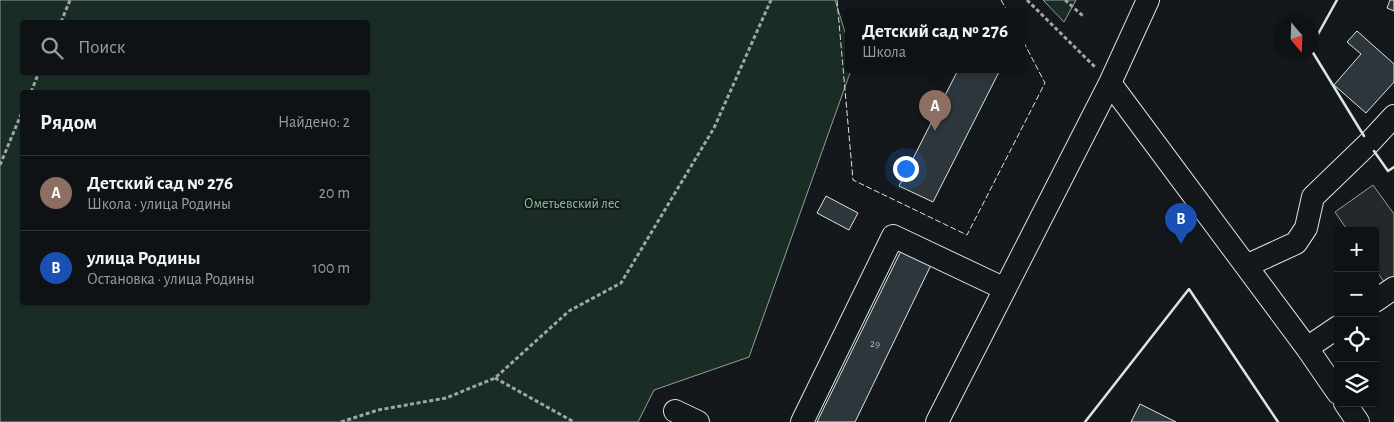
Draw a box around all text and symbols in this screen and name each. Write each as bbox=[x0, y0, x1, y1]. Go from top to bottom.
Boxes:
popup bbox=[845, 8, 1025, 73]
north arrow bbox=[1274, 15, 1319, 60]
search box bbox=[20, 20, 370, 75]
text: Детский сад № 276 bbox=[862, 22, 1008, 41]
icon: search bbox=[38, 34, 66, 62]
text: Поиск bbox=[78, 38, 125, 57]
text: Школа bbox=[862, 44, 906, 60]
pin: A bbox=[919, 90, 951, 131]
text: Рядом bbox=[40, 112, 97, 133]
text: Найдено: 2 bbox=[278, 114, 350, 130]
your location bbox=[893, 156, 919, 182]
text: Детский сад № 276 bbox=[87, 174, 233, 193]
text: A bbox=[51, 185, 61, 201]
text: 20 m bbox=[319, 185, 350, 201]
text: Школа · улица Родины bbox=[87, 196, 231, 212]
park label: Ометьевский лес bbox=[524, 197, 620, 211]
pin: B bbox=[1165, 203, 1197, 244]
map controls bbox=[1334, 227, 1379, 407]
button: + bbox=[1334, 227, 1379, 272]
text: улица Родины bbox=[87, 249, 201, 268]
text: B bbox=[51, 260, 61, 276]
text: 100 m bbox=[312, 260, 350, 276]
text: Остановка · улица Родины bbox=[87, 271, 255, 287]
button: − bbox=[1334, 272, 1379, 317]
button: locate bbox=[1334, 317, 1379, 362]
house number: 29 bbox=[870, 338, 880, 349]
button: layers bbox=[1334, 362, 1379, 407]

